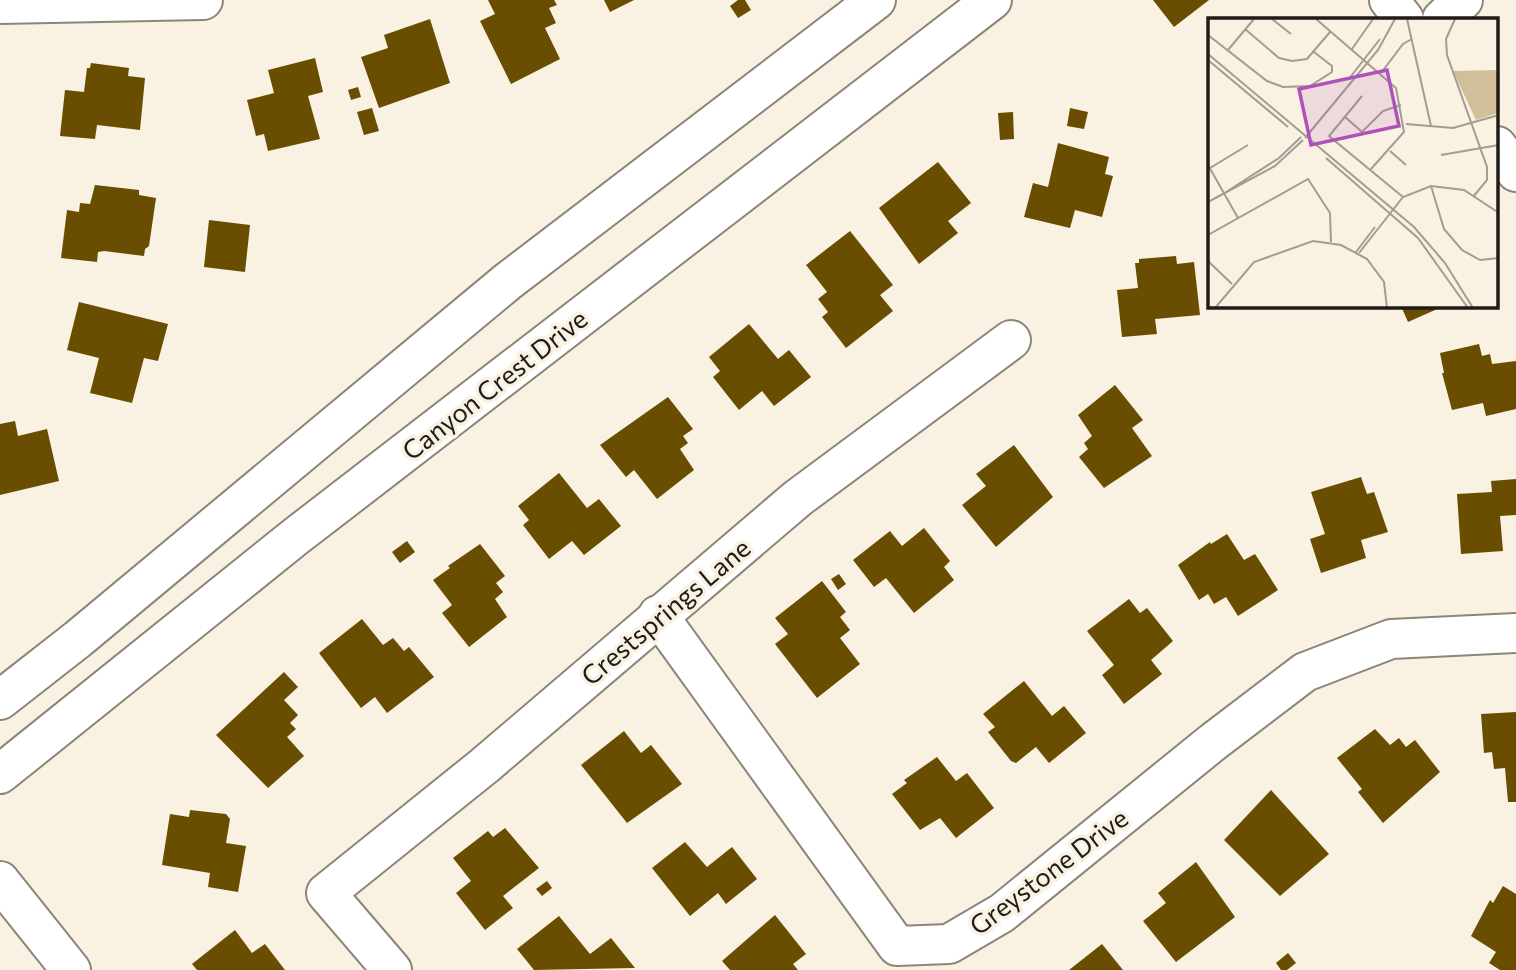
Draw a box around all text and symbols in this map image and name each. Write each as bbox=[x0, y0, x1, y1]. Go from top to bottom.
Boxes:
inset map bbox=[1208, 18, 1498, 308]
street label: Canyon Crest Drive bbox=[395, 302, 593, 466]
street label: Crestsprings Lane bbox=[574, 531, 756, 691]
street label: Greystone Drive bbox=[963, 801, 1133, 941]

